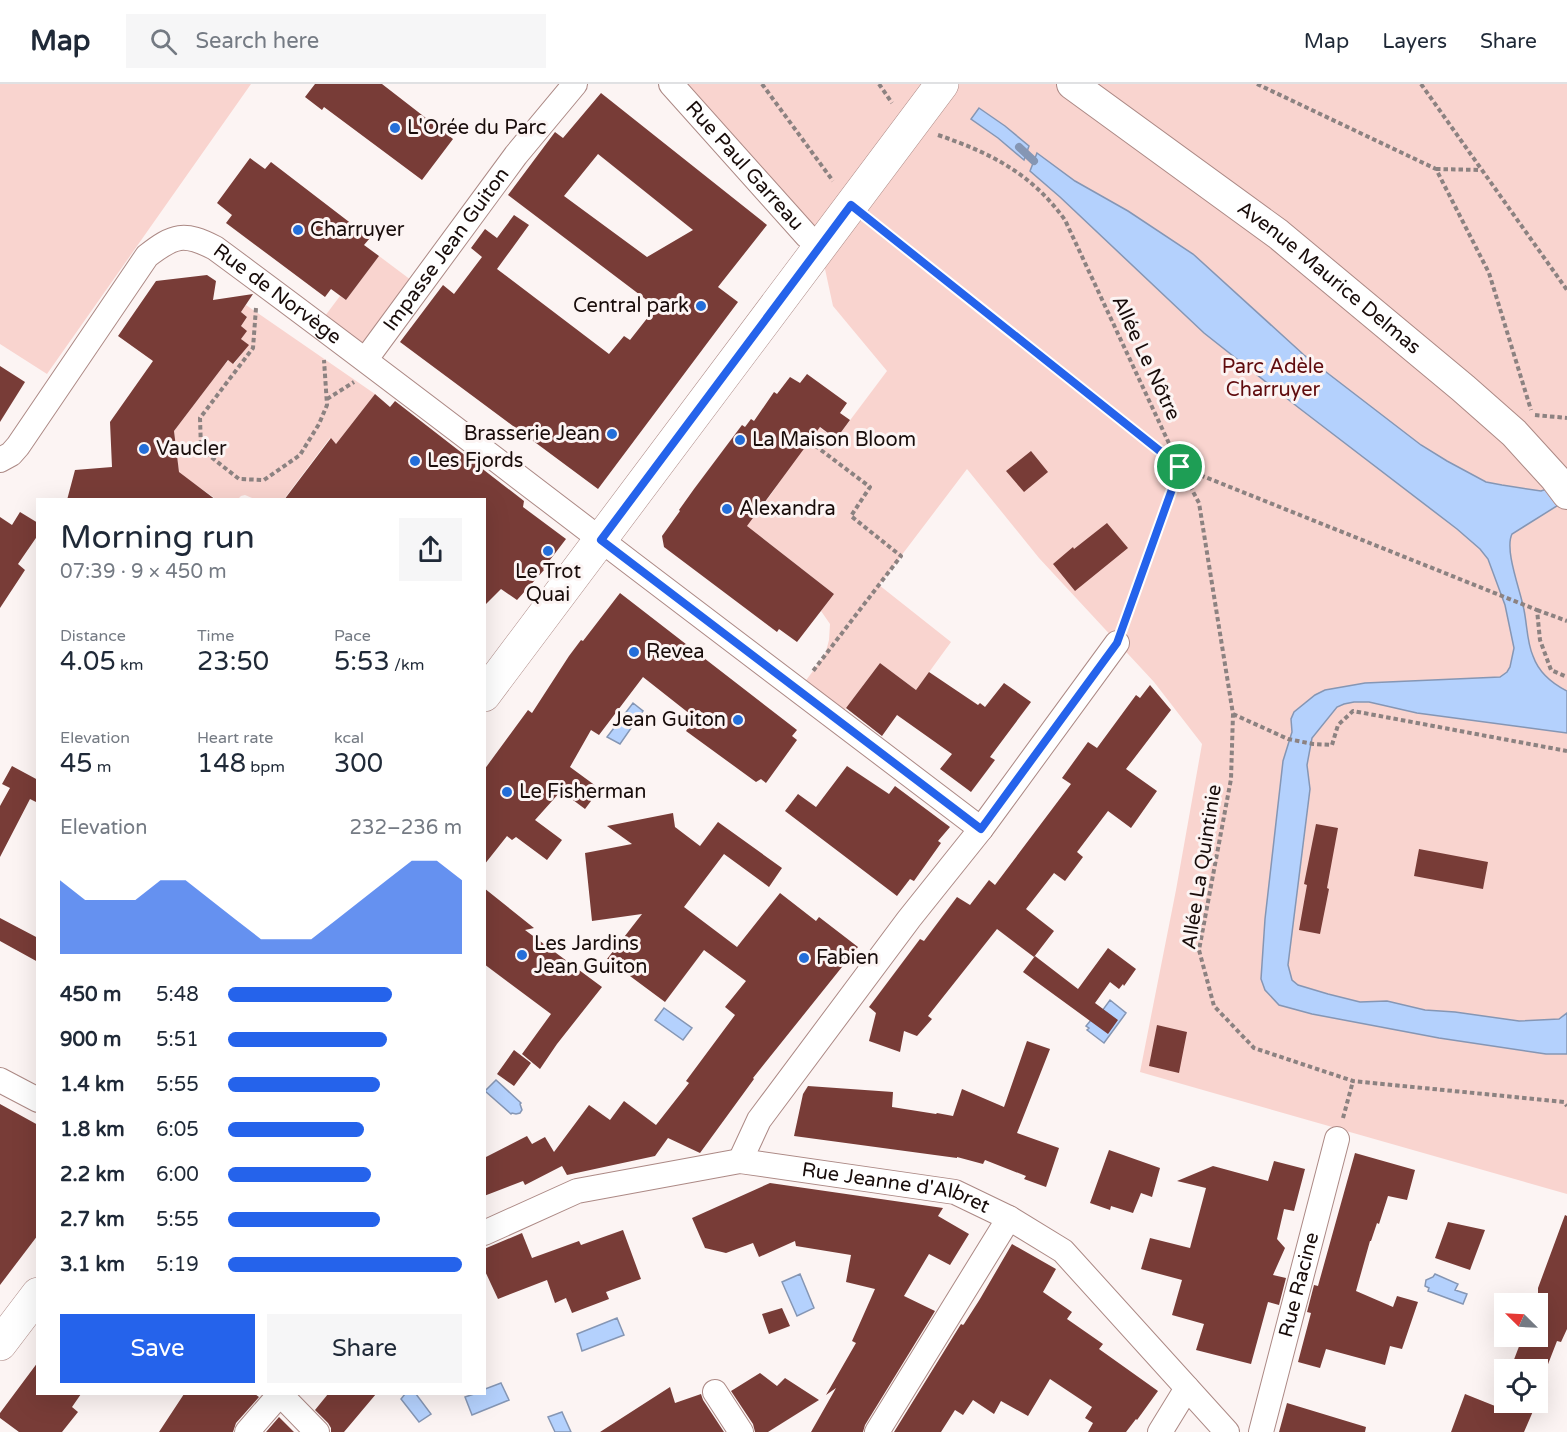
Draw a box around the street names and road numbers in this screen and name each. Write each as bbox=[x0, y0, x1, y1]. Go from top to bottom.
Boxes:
street label: Rue Paul Garreau bbox=[680, 96, 808, 236]
street label: Impasse Jean Guiton bbox=[379, 163, 515, 336]
street label: Avenue Maurice Delmas bbox=[1232, 196, 1425, 360]
street label: Rue de Norvège bbox=[208, 239, 346, 350]
street label: Allée Le Nôtre bbox=[1107, 292, 1185, 424]
street label: Allée La Quintinie bbox=[1177, 783, 1227, 951]
street label: Rue Jeanne d'Albret bbox=[800, 1158, 994, 1219]
street label: Rue Racine bbox=[1274, 1230, 1324, 1340]

